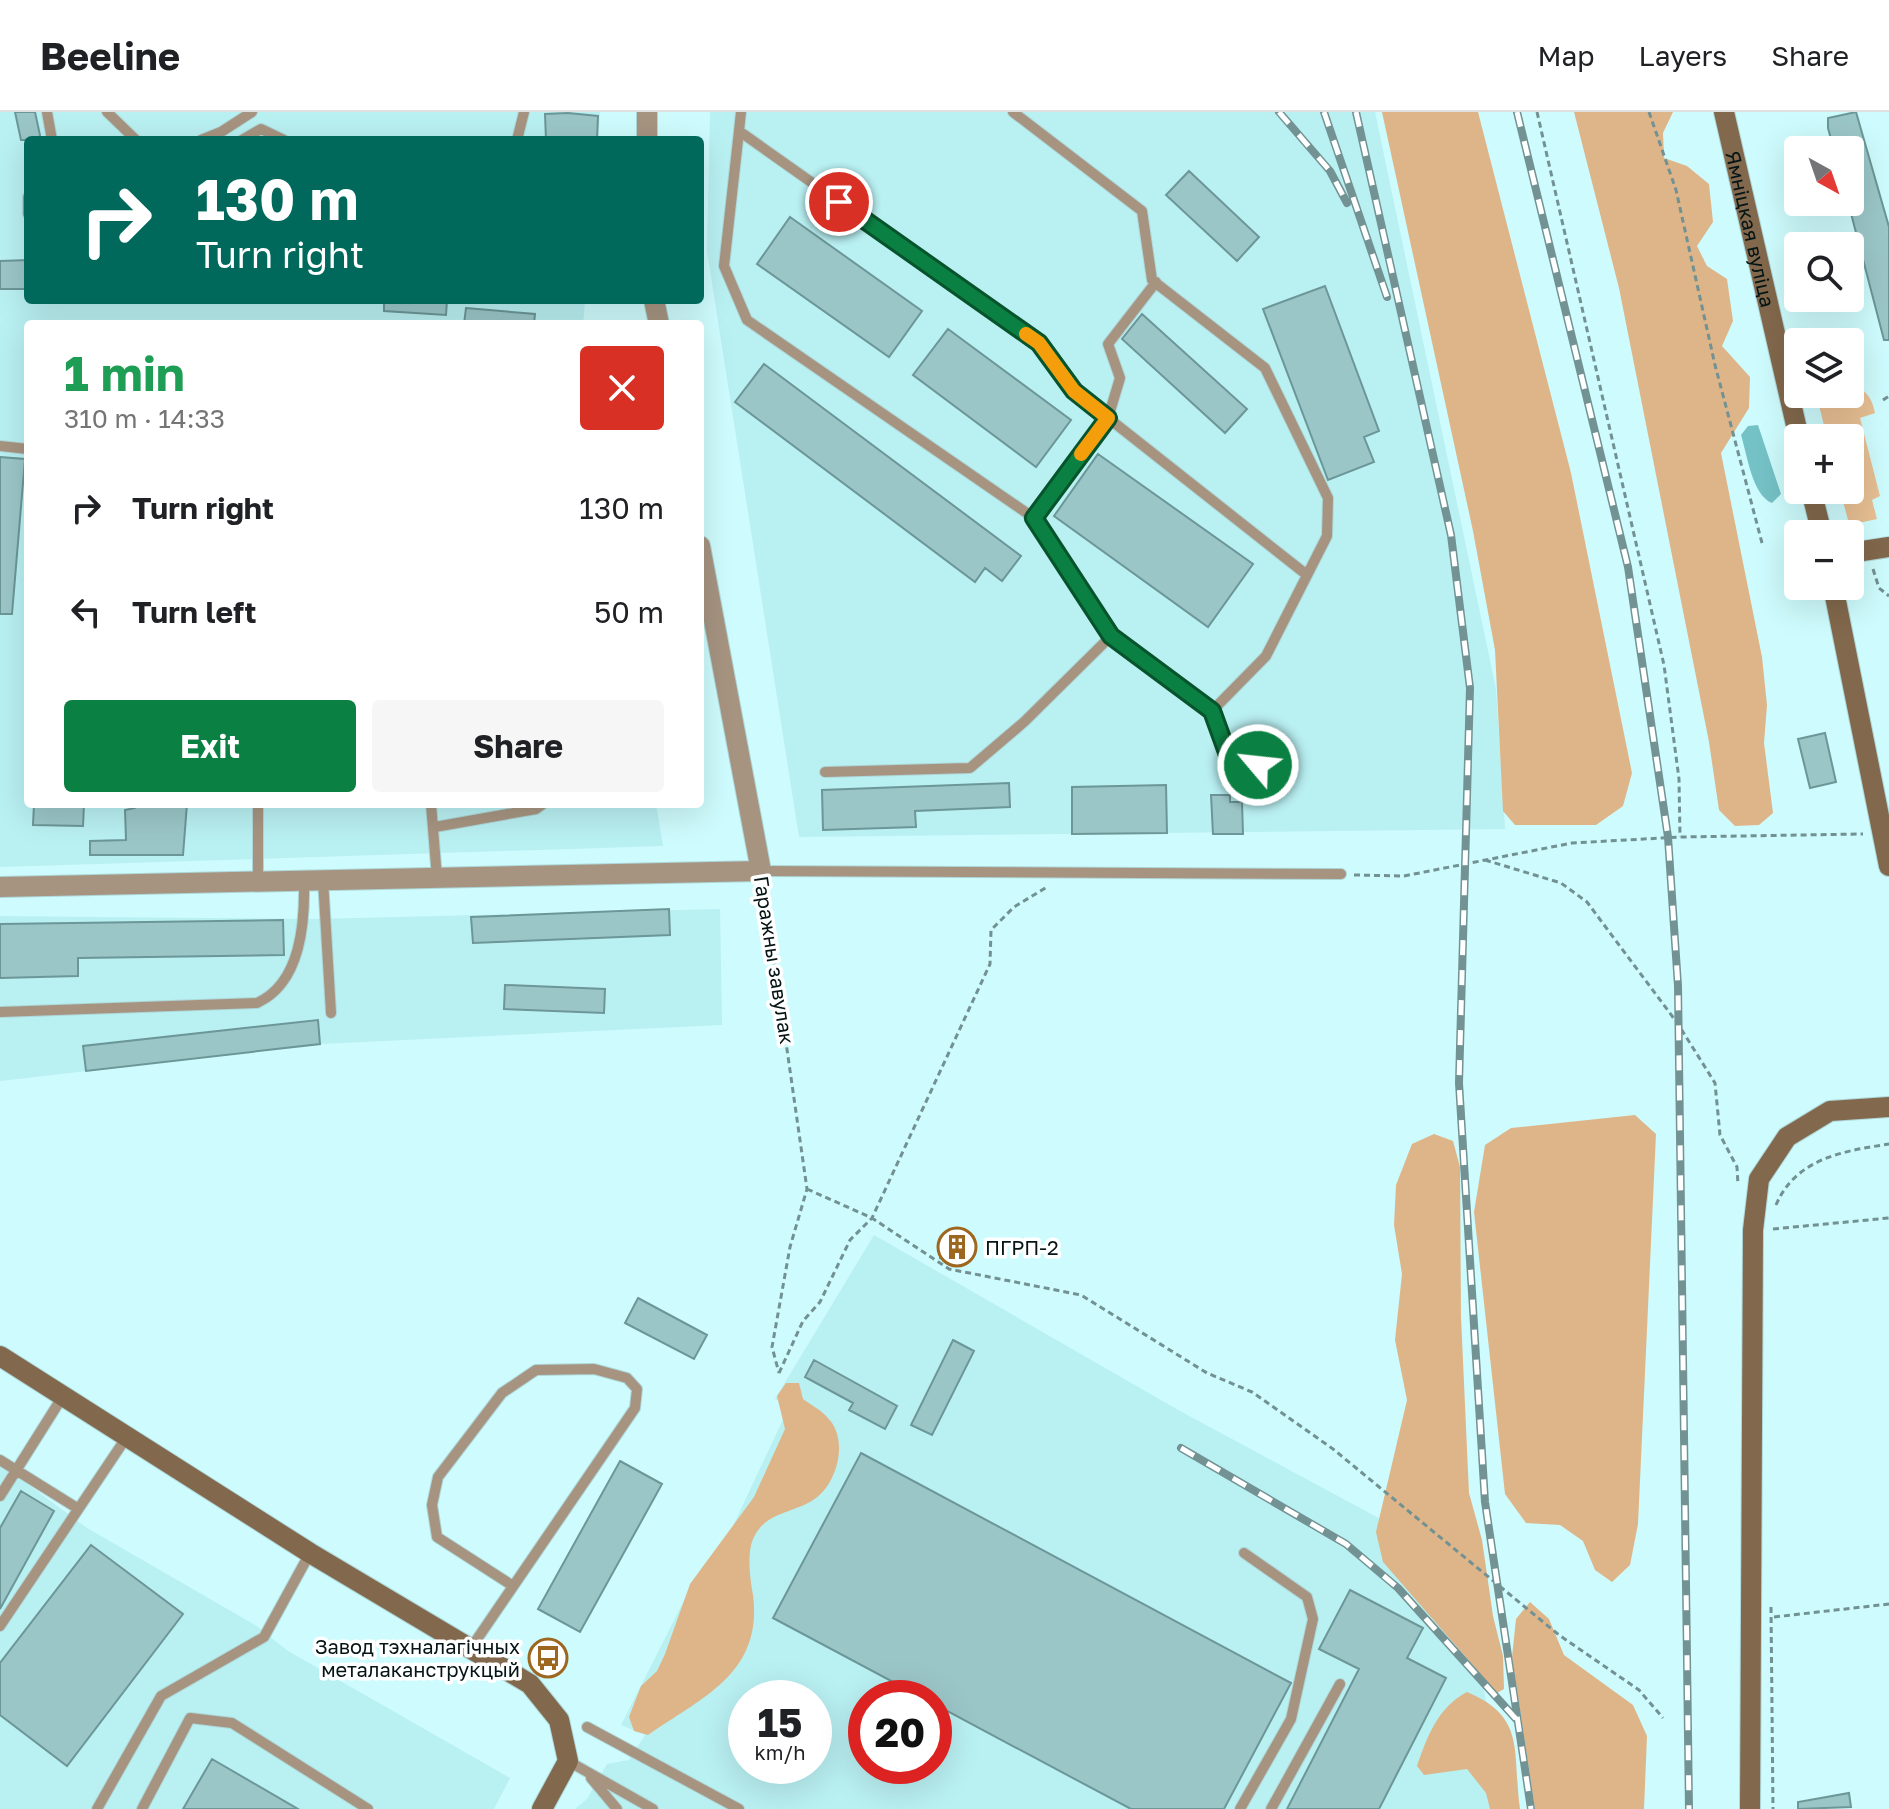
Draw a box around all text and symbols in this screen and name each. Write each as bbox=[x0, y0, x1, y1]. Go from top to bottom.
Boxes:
text: Beeline bbox=[40, 33, 180, 78]
text: Map bbox=[1537, 39, 1595, 72]
text: Layers bbox=[1639, 39, 1727, 72]
text: Share bbox=[1771, 39, 1849, 72]
north arrow bbox=[1784, 136, 1864, 216]
map controls bbox=[1784, 136, 1864, 600]
street label: Ямніцкая вуліца bbox=[1721, 148, 1781, 310]
text: 130 m bbox=[196, 165, 358, 232]
icon: right bbox=[64, 168, 168, 272]
pin bbox=[805, 168, 873, 236]
icon: arrive bbox=[817, 180, 861, 224]
button: search bbox=[1784, 232, 1864, 312]
text: Turn right bbox=[196, 233, 364, 276]
button: layers bbox=[1784, 328, 1864, 408]
text: 1 min bbox=[64, 344, 185, 402]
button: close bbox=[580, 346, 664, 430]
text: 310 m · 14:33 bbox=[64, 403, 225, 434]
button: + bbox=[1784, 424, 1864, 504]
icon: right bbox=[64, 486, 108, 530]
text: Turn right bbox=[132, 490, 274, 526]
text: 130 m bbox=[579, 490, 664, 526]
button: − bbox=[1784, 520, 1864, 600]
icon: left bbox=[64, 590, 108, 634]
text: Turn left bbox=[132, 594, 257, 630]
text: 50 m bbox=[594, 594, 664, 630]
button: Exit bbox=[64, 700, 356, 792]
button: Share bbox=[372, 700, 664, 792]
position arrow bbox=[1216, 723, 1300, 807]
street label: Гаражны завулак bbox=[750, 874, 800, 1046]
building icon: ПГРП-2 bbox=[936, 1226, 978, 1268]
place label: ПГРП-2 bbox=[985, 1235, 1059, 1259]
place label: Завод тэхналагічных металаканструкцый bbox=[315, 1634, 520, 1681]
bus stop icon: Завод тэхналагічных металаканструкцый bbox=[527, 1637, 569, 1679]
speed limit sign: 20 bbox=[848, 1680, 952, 1784]
text: 15 bbox=[758, 1698, 803, 1746]
text: km/h bbox=[755, 1740, 805, 1764]

